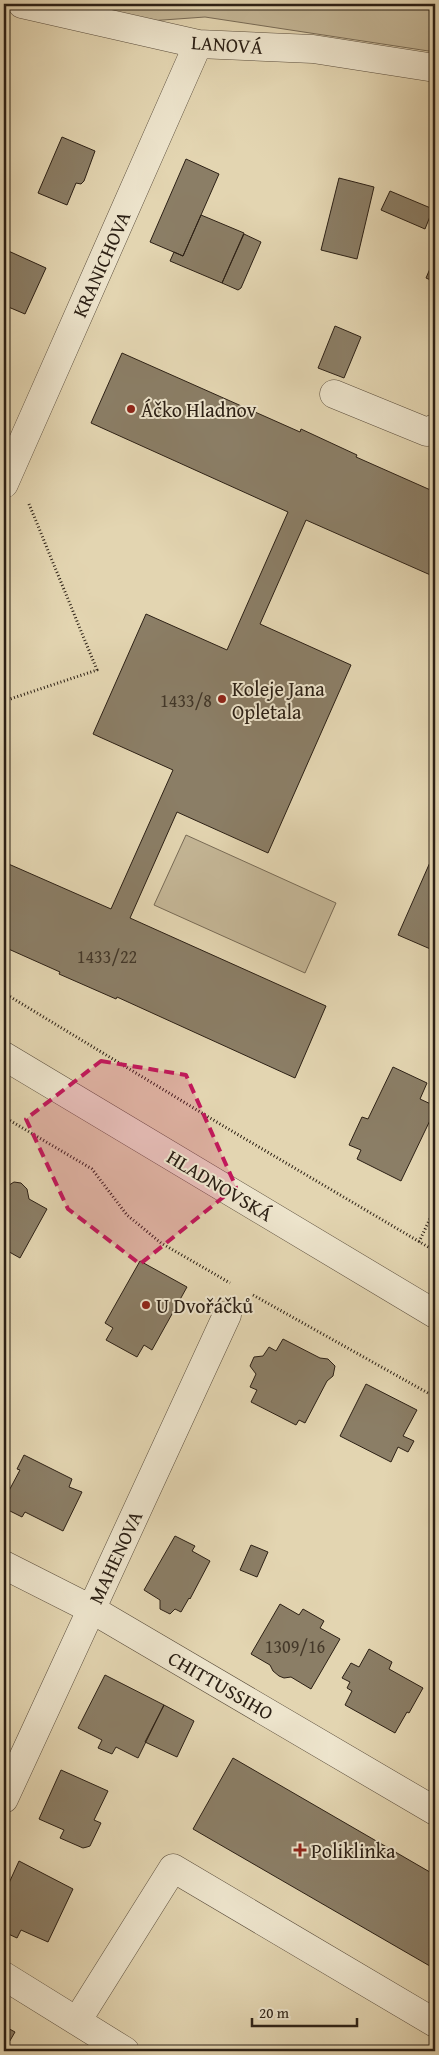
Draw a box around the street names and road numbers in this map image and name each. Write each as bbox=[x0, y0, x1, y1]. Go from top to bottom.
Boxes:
street label: LANOVÁ bbox=[190, 27, 264, 61]
street label: KRANICHOVA bbox=[65, 206, 137, 322]
street label: HLADNOVSKÁ bbox=[162, 1142, 278, 1228]
street label: MAHENOVA bbox=[81, 1506, 149, 1608]
street label: CHITTUSSIHO bbox=[163, 1643, 279, 1727]

